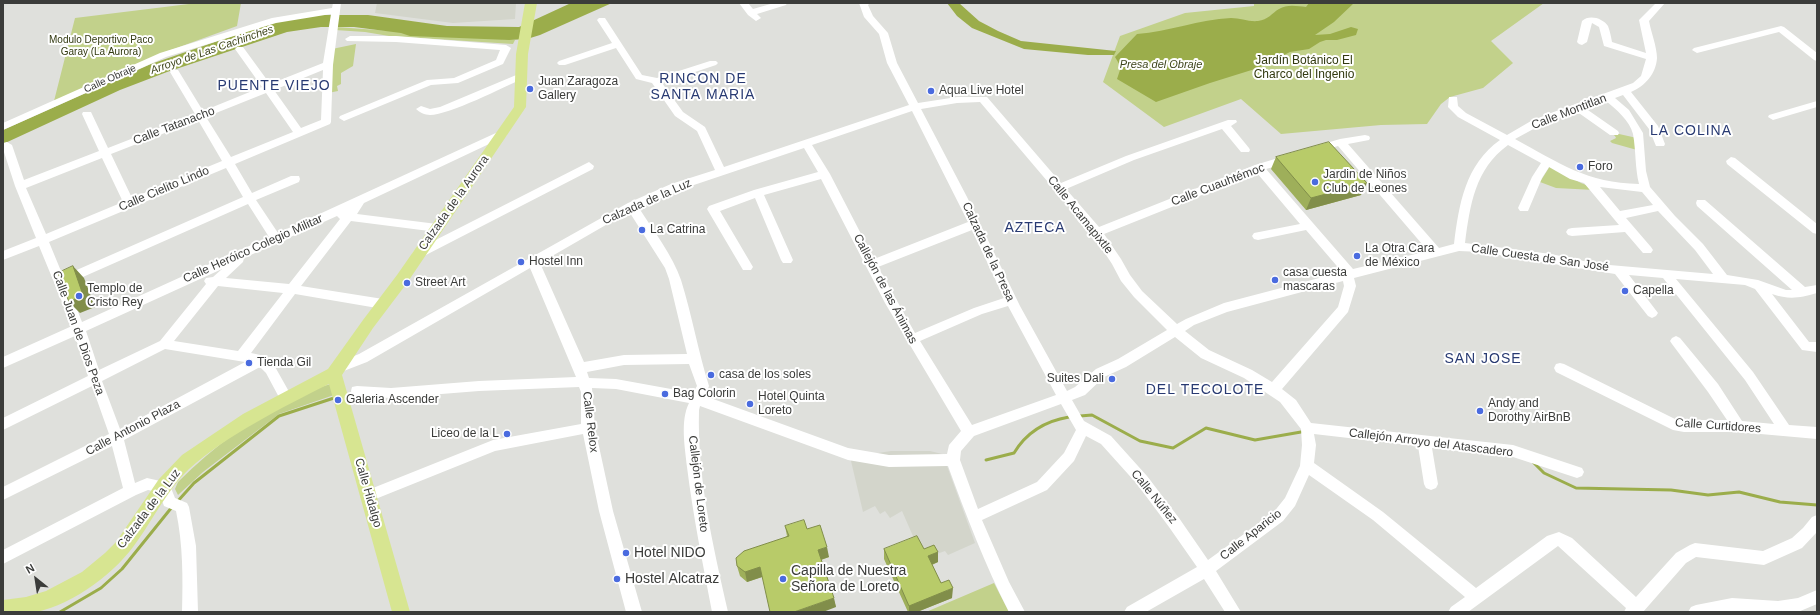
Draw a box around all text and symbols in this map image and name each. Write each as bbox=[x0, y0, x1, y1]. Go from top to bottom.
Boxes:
water label: Arroyo de Las Cachinches bbox=[149, 23, 275, 77]
park label: Modulo Deportivo Paco Garay (La Aurora) bbox=[49, 34, 153, 58]
park label: Jardín Botánico El Charco del Ingenio bbox=[1254, 54, 1354, 82]
water label: Presa del Obraje bbox=[1120, 58, 1202, 72]
street label: Calle Obraje bbox=[82, 62, 138, 96]
district label: RINCON DE SANTA MARIA bbox=[651, 71, 755, 104]
place label: Juan Zaragoza Gallery bbox=[538, 75, 618, 103]
district label: PUENTE VIEJO bbox=[217, 78, 331, 94]
marker: Juan Zaragoza Gallery bbox=[525, 84, 535, 94]
place label: Aqua Live Hotel bbox=[939, 84, 1024, 98]
marker: Aqua Live Hotel bbox=[926, 86, 936, 96]
street label: Calle Montitlan bbox=[1529, 91, 1609, 133]
street label: Calle Tatanacho bbox=[131, 104, 217, 148]
district label: LA COLINA bbox=[1650, 123, 1732, 139]
street label: Calzada de la Aurora bbox=[416, 153, 492, 253]
place label: Foro bbox=[1588, 160, 1613, 174]
street label: Calle Cuauhtémoc bbox=[1169, 161, 1267, 209]
marker: Foro bbox=[1575, 162, 1585, 172]
street label: Calle Cielito Lindo bbox=[117, 163, 211, 215]
place label: Jardin de Niños Club de Leones bbox=[1323, 168, 1407, 196]
street label: Calle Acamapixtle bbox=[1044, 173, 1116, 257]
street label: Calzada de la Luz bbox=[600, 176, 694, 228]
marker: Jardin de Niños Club de Leones bbox=[1310, 177, 1320, 187]
street label: Calzada de la Presa bbox=[959, 200, 1017, 304]
street label: Calle Heróico Colegio Militar bbox=[181, 212, 325, 286]
district label: AZTECA bbox=[1004, 220, 1066, 236]
place label: La Catrina bbox=[650, 223, 705, 237]
marker: La Catrina bbox=[637, 225, 647, 235]
street label: Callejón de las Ánimas bbox=[850, 232, 920, 346]
street label: Calle Cuesta de San José bbox=[1470, 241, 1610, 275]
place label: La Otra Cara de México bbox=[1365, 242, 1434, 270]
marker: La Otra Cara de México bbox=[1352, 251, 1362, 261]
place label: Hostel Inn bbox=[529, 255, 583, 269]
marker: Hostel Inn bbox=[516, 257, 526, 267]
place label: casa cuesta mascaras bbox=[1283, 266, 1347, 294]
street label: Calle Juan de Dios Peza bbox=[49, 269, 107, 397]
marker: casa cuesta mascaras bbox=[1270, 275, 1280, 285]
place label: Street Art bbox=[415, 276, 466, 290]
marker: Street Art bbox=[402, 278, 412, 288]
place label: Templo de Cristo Rey bbox=[87, 282, 143, 310]
place label: Capella bbox=[1633, 284, 1674, 298]
marker: Capella bbox=[1620, 286, 1630, 296]
marker: Templo de Cristo Rey bbox=[74, 291, 84, 301]
district label: SAN JOSE bbox=[1444, 351, 1522, 367]
place label: Tienda Gil bbox=[257, 356, 311, 370]
marker: Tienda Gil bbox=[244, 358, 254, 368]
place label: casa de los soles bbox=[719, 368, 811, 382]
marker: casa de los soles bbox=[706, 370, 716, 380]
place label: Suites Dali bbox=[1047, 372, 1104, 386]
marker: Suites Dali bbox=[1107, 374, 1117, 384]
district label: DEL TECOLOTE bbox=[1146, 382, 1264, 398]
place label: Bag Colorin bbox=[673, 387, 736, 401]
marker: Bag Colorin bbox=[660, 389, 670, 399]
place label: Hotel Quinta Loreto bbox=[758, 390, 825, 418]
street label: Calle Relox bbox=[579, 391, 601, 453]
place label: Galeria Ascender bbox=[346, 393, 439, 407]
marker: Galeria Ascender bbox=[333, 395, 343, 405]
street label: Calle Antonio Plaza bbox=[83, 397, 183, 459]
place label: Andy and Dorothy AirBnB bbox=[1488, 397, 1571, 425]
marker: Hotel Quinta Loreto bbox=[745, 399, 755, 409]
marker: Andy and Dorothy AirBnB bbox=[1475, 406, 1485, 416]
street label: Calle Curtidores bbox=[1675, 416, 1761, 436]
street label: Callejón Arroyo del Atascadero bbox=[1348, 426, 1514, 460]
place label: Liceo de la L bbox=[431, 427, 499, 441]
marker: Liceo de la L bbox=[502, 429, 512, 439]
street label: Callejón de Loreto bbox=[685, 435, 711, 533]
street label: Calle Hidalgo bbox=[351, 457, 385, 529]
street label: Calzada de la Luz bbox=[114, 466, 184, 552]
street label: Calle Núñez bbox=[1128, 467, 1180, 527]
street label: Calle Aparicio bbox=[1217, 507, 1285, 563]
place label: Hotel NIDO bbox=[634, 545, 706, 561]
marker: Hotel NIDO bbox=[621, 548, 631, 558]
north arrow bbox=[16, 559, 56, 599]
text: N bbox=[24, 561, 36, 576]
place label: Capilla de Nuestra Señora de Loreto bbox=[791, 563, 906, 596]
place label: Hostel Alcatraz bbox=[625, 571, 719, 587]
marker: Hostel Alcatraz bbox=[612, 574, 622, 584]
marker: Capilla de Nuestra Señora de Loreto bbox=[778, 574, 788, 584]

